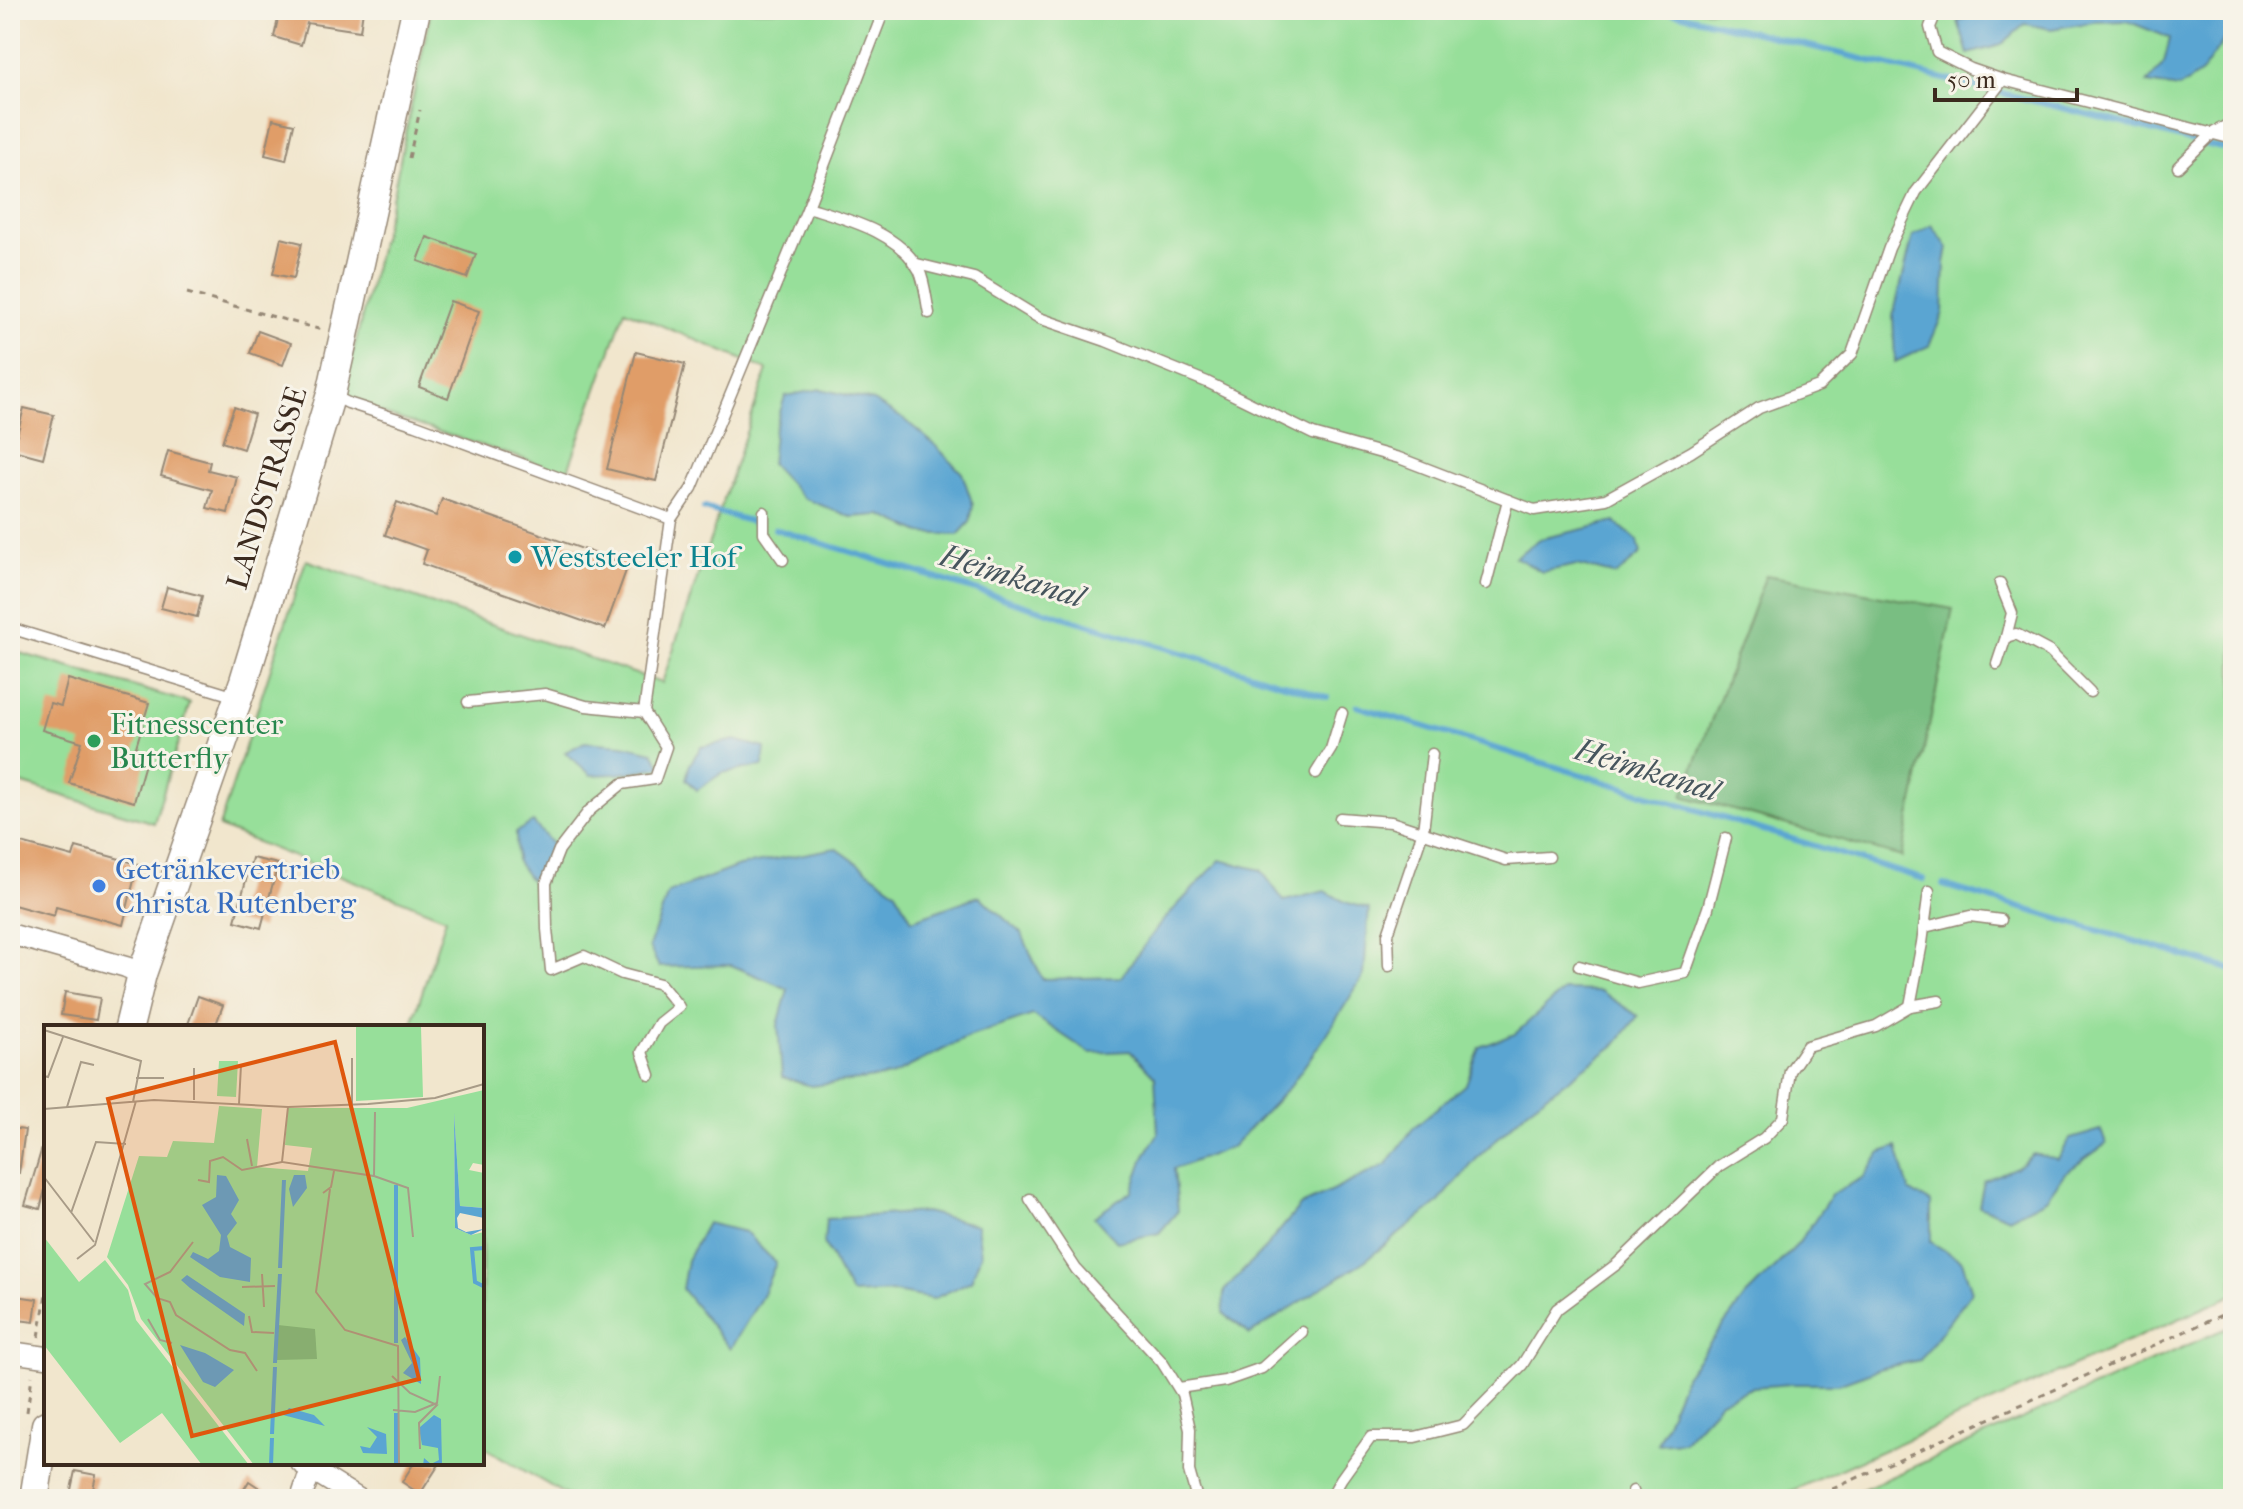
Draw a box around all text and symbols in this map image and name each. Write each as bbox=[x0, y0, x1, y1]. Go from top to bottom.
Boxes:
scale bar bbox=[1935, 52, 2077, 102]
text: 50 m bbox=[1947, 66, 1996, 94]
street label: LANDSTRASSE bbox=[220, 383, 314, 593]
water label: Heimkanal bbox=[934, 536, 1091, 616]
place label: Weststeeler Hof bbox=[530, 540, 743, 575]
marker: Weststeeler Hof bbox=[506, 548, 524, 566]
place label: Fitnesscenter Butterfly bbox=[110, 707, 284, 776]
water label: Heimkanal bbox=[1569, 730, 1726, 810]
marker: Fitnesscenter Butterfly bbox=[85, 732, 103, 750]
place label: Getränkevertrieb Christa Rutenberg bbox=[115, 852, 357, 921]
marker: Getränkevertrieb Christa Rutenberg bbox=[90, 877, 108, 895]
inset map bbox=[44, 1025, 484, 1465]

